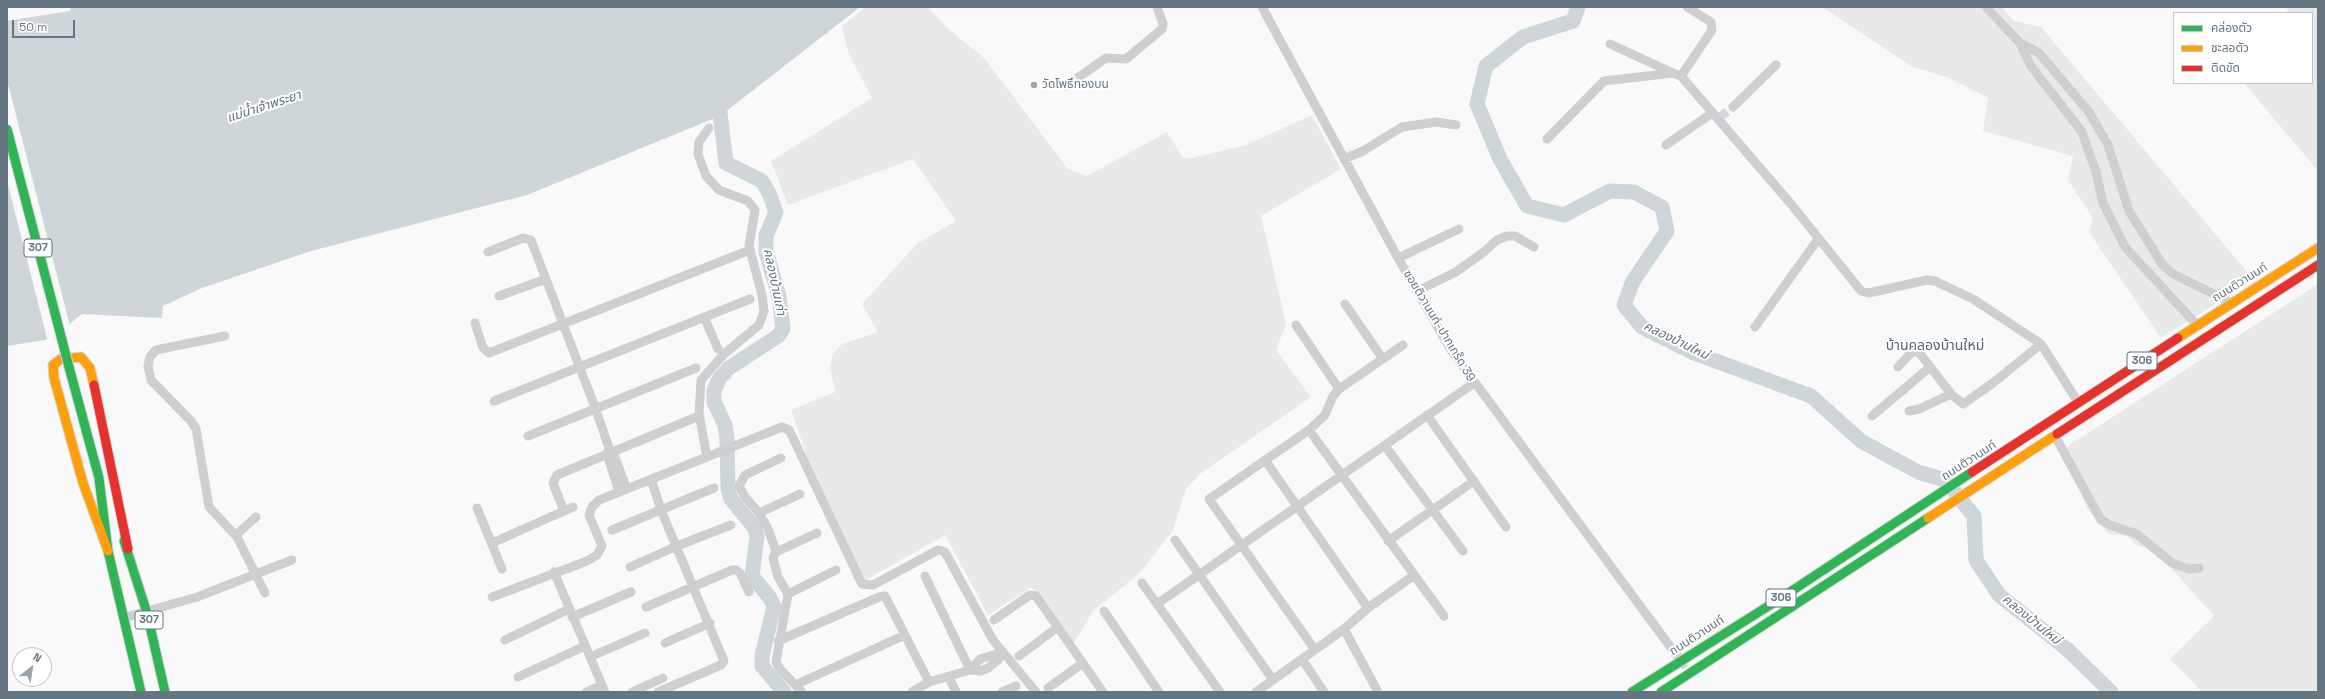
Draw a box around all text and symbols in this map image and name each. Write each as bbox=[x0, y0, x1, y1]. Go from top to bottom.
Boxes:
scale bar bbox=[14, 12, 77, 38]
legend bbox=[2173, 12, 2313, 84]
text: 50 m bbox=[19, 19, 47, 35]
text: คล่องตัว bbox=[2211, 20, 2252, 36]
text: ชะลอตัว bbox=[2211, 40, 2249, 56]
text: ติดขัด bbox=[2211, 60, 2240, 76]
place label: วัดโพธิ์ทองบน bbox=[1042, 78, 1109, 92]
marker: วัดโพธิ์ทองบน bbox=[1029, 80, 1039, 90]
water label: แม่น้ำเจ้าพระยา bbox=[225, 88, 303, 126]
road number: 307 bbox=[24, 239, 52, 257]
water label: คลองบ้านเก่า bbox=[759, 247, 789, 317]
street label: ถนนติวานนท์ bbox=[2210, 260, 2270, 306]
street label: ซอยติวานนท์-ปากเกร็ด 39 bbox=[1400, 268, 1478, 384]
water label: คลองบ้านใหม่ bbox=[1641, 319, 1711, 363]
district label: บ้านคลองบ้านใหม่ bbox=[1886, 338, 1984, 354]
road number: 306 bbox=[2127, 352, 2157, 370]
street label: ถนนติวานนท์ bbox=[1939, 438, 1999, 484]
road number: 306 bbox=[1766, 589, 1796, 607]
water label: คลองบ้านใหม่ bbox=[1999, 592, 2063, 648]
road number: 307 bbox=[135, 611, 163, 629]
street label: ถนนติวานนท์ bbox=[1667, 613, 1727, 659]
north arrow bbox=[12, 647, 52, 687]
text: N bbox=[31, 650, 44, 665]

